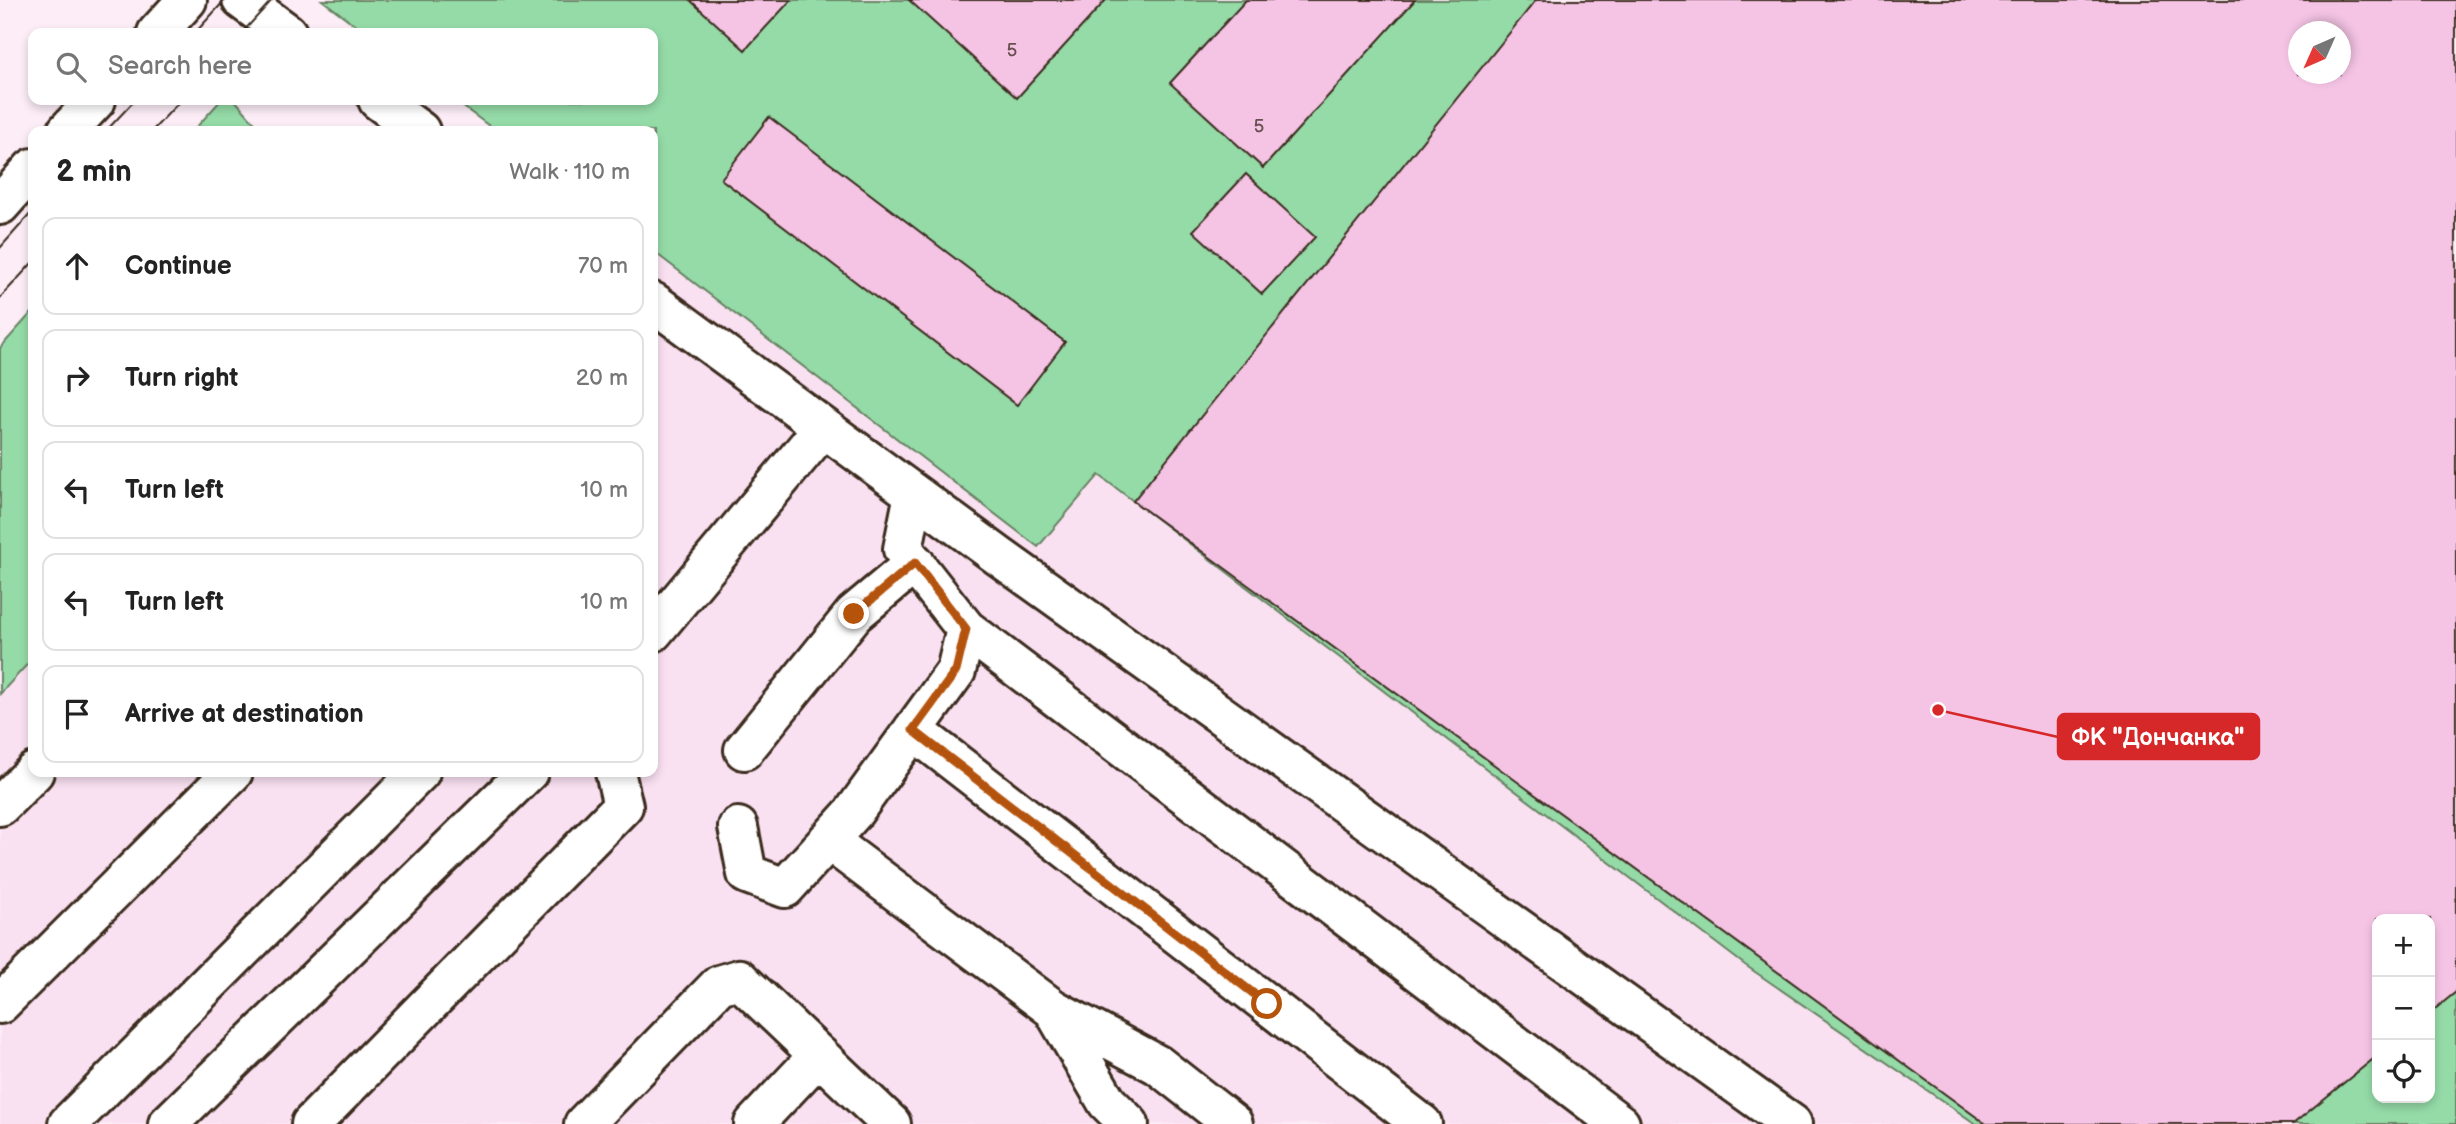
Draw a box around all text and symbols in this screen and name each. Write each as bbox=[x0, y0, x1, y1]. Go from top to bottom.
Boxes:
north arrow bbox=[2288, 21, 2351, 84]
search box bbox=[28, 28, 658, 105]
house number: 5 bbox=[1007, 39, 1018, 62]
icon: search bbox=[52, 48, 90, 86]
text: Search here bbox=[108, 51, 252, 82]
house number: 5 bbox=[1254, 115, 1265, 138]
text: 2 min bbox=[56, 154, 132, 190]
text: Walk · 110 m bbox=[509, 158, 630, 186]
icon: ahead bbox=[58, 247, 96, 285]
text: Continue bbox=[125, 251, 232, 282]
text: 70 m bbox=[578, 252, 628, 280]
icon: right bbox=[58, 359, 96, 397]
text: Turn right bbox=[125, 363, 238, 394]
text: 20 m bbox=[576, 364, 628, 392]
icon: left bbox=[58, 471, 96, 509]
text: Turn left bbox=[125, 475, 224, 506]
text: 10 m bbox=[580, 476, 628, 504]
icon: left bbox=[58, 583, 96, 621]
text: Turn left bbox=[125, 587, 224, 618]
text: 10 m bbox=[580, 588, 628, 616]
route end bbox=[838, 598, 869, 629]
icon: arrive bbox=[58, 695, 96, 733]
text: Arrive at destination bbox=[125, 699, 364, 730]
callout: ФК "Дончанка" bbox=[2058, 714, 2259, 759]
text: ФК "Дончанка" bbox=[2071, 723, 2245, 752]
map controls bbox=[2372, 914, 2435, 1103]
button: + bbox=[2372, 914, 2435, 977]
button: − bbox=[2372, 977, 2435, 1040]
route start bbox=[1251, 988, 1282, 1019]
button: locate bbox=[2372, 1040, 2435, 1103]

